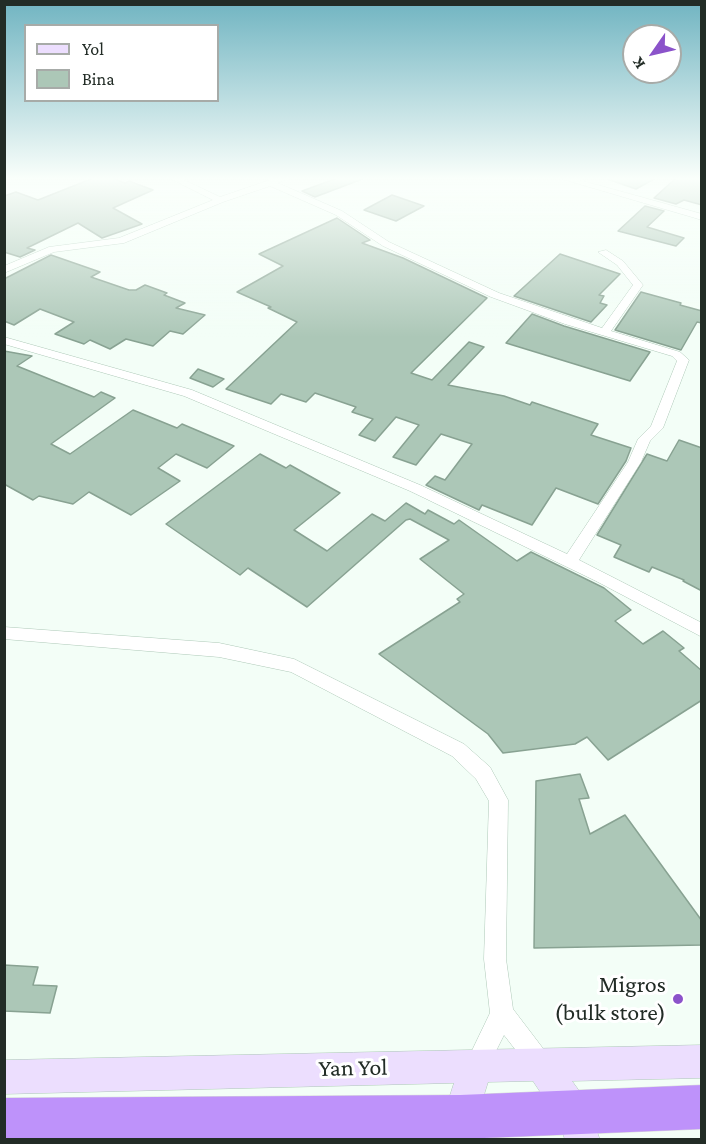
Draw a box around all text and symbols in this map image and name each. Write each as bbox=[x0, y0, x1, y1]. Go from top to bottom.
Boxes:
legend bbox=[24, 24, 219, 102]
north arrow bbox=[622, 24, 682, 84]
text: Yol bbox=[82, 39, 104, 59]
text: K bbox=[628, 54, 648, 72]
text: Bina bbox=[82, 69, 115, 89]
place label: Migros (bulk store) bbox=[554, 971, 666, 1027]
marker: Migros (bulk store) bbox=[671, 992, 685, 1006]
street label: Yan Yol bbox=[318, 1053, 388, 1083]

